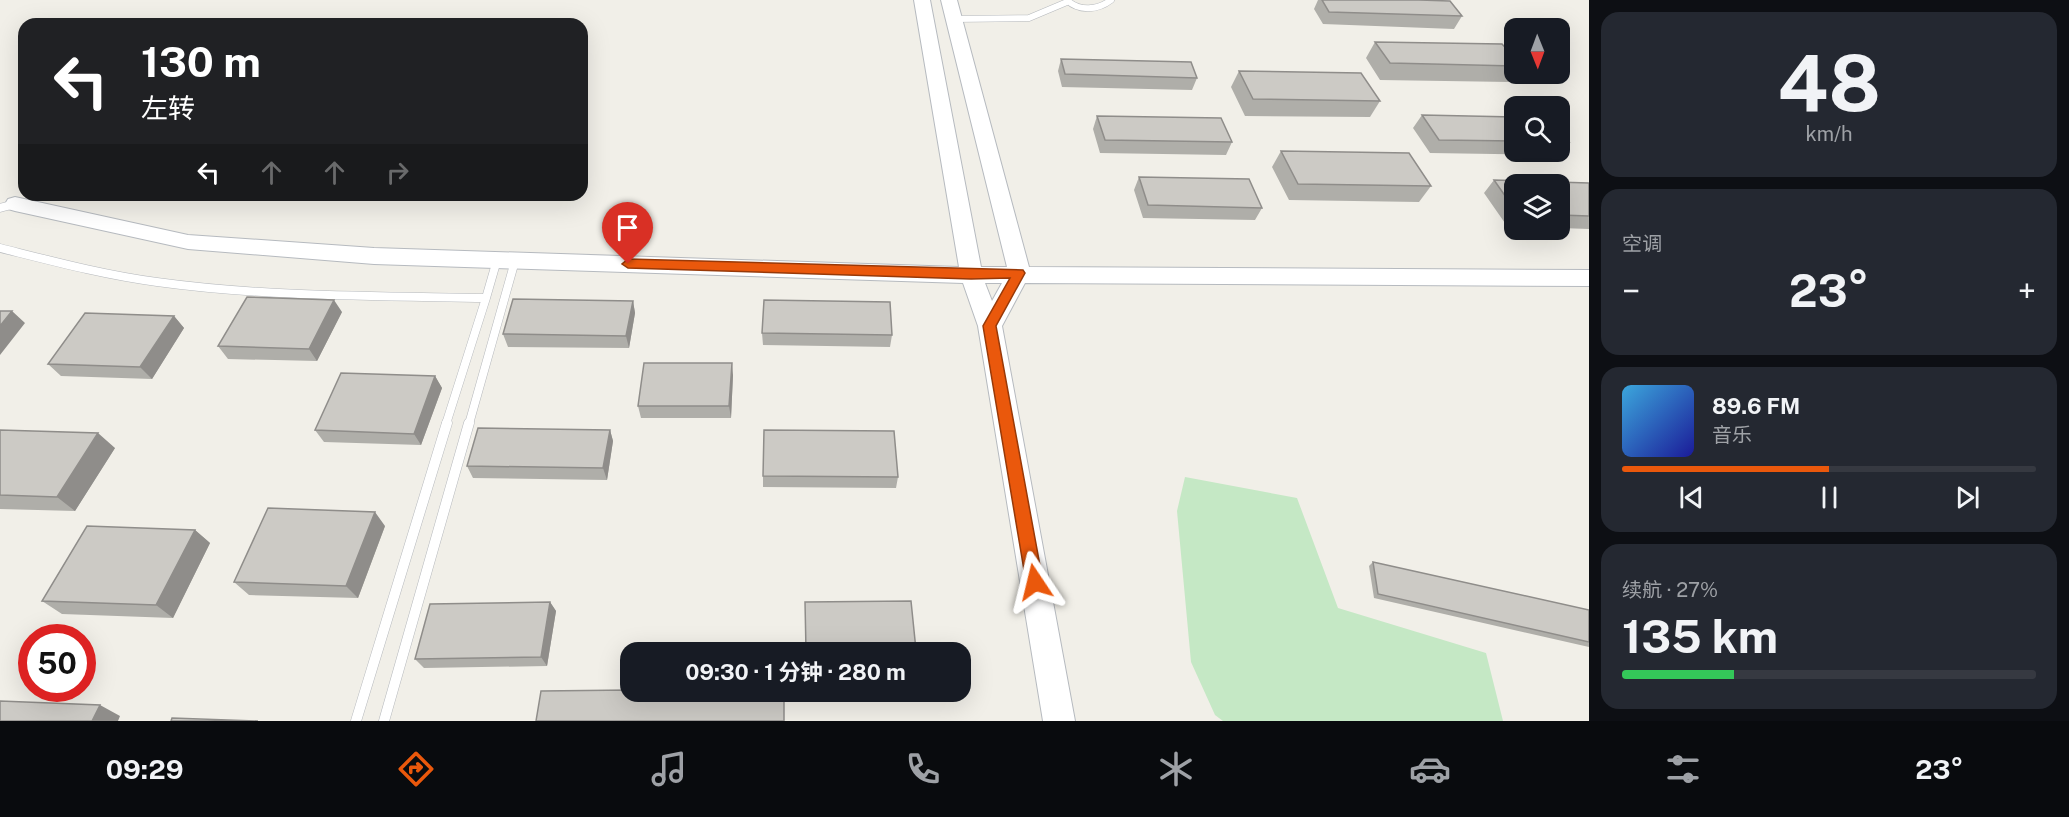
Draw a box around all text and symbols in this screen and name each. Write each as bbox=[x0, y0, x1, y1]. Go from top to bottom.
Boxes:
north arrow bbox=[1504, 18, 1570, 84]
map controls bbox=[1504, 18, 1570, 240]
text: 130 m bbox=[141, 37, 261, 86]
text: 48 bbox=[1777, 37, 1881, 129]
icon: left bbox=[42, 42, 120, 120]
text: 左转 bbox=[141, 92, 195, 124]
button: search bbox=[1504, 96, 1570, 162]
text: km/h bbox=[1805, 122, 1853, 146]
icon: left bbox=[192, 156, 225, 189]
icon: ahead bbox=[255, 156, 288, 189]
icon: ahead bbox=[318, 156, 351, 189]
icon: right bbox=[381, 156, 414, 189]
button: layers bbox=[1504, 174, 1570, 240]
pin bbox=[602, 202, 653, 264]
icon: arrive bbox=[611, 211, 644, 244]
text: 空调 bbox=[1622, 232, 1662, 256]
text: 23° bbox=[1789, 264, 1869, 317]
text: − bbox=[1622, 272, 1640, 310]
text: + bbox=[2018, 272, 2036, 310]
text: 89.6 FM bbox=[1712, 393, 1800, 419]
text: 音乐 bbox=[1712, 423, 1752, 447]
icon: previous bbox=[1675, 481, 1708, 514]
icon: pause bbox=[1813, 481, 1846, 514]
icon: next bbox=[1951, 481, 1984, 514]
position arrow bbox=[1003, 550, 1067, 614]
text: 续航 · 27% bbox=[1622, 578, 1718, 602]
text: 135 km bbox=[1622, 610, 1778, 663]
speed limit sign: 50 bbox=[18, 624, 96, 702]
text: 09:30 · 1 分钟 · 280 m bbox=[685, 659, 906, 685]
icon: directions bbox=[395, 748, 437, 790]
icon: music bbox=[648, 748, 690, 790]
icon: phone bbox=[902, 748, 944, 790]
icon: climate bbox=[1155, 748, 1197, 790]
icon: car bbox=[1409, 748, 1451, 790]
icon: filters bbox=[1662, 748, 1704, 790]
text: 09:29 bbox=[106, 753, 184, 785]
text: 23° bbox=[1915, 753, 1963, 785]

